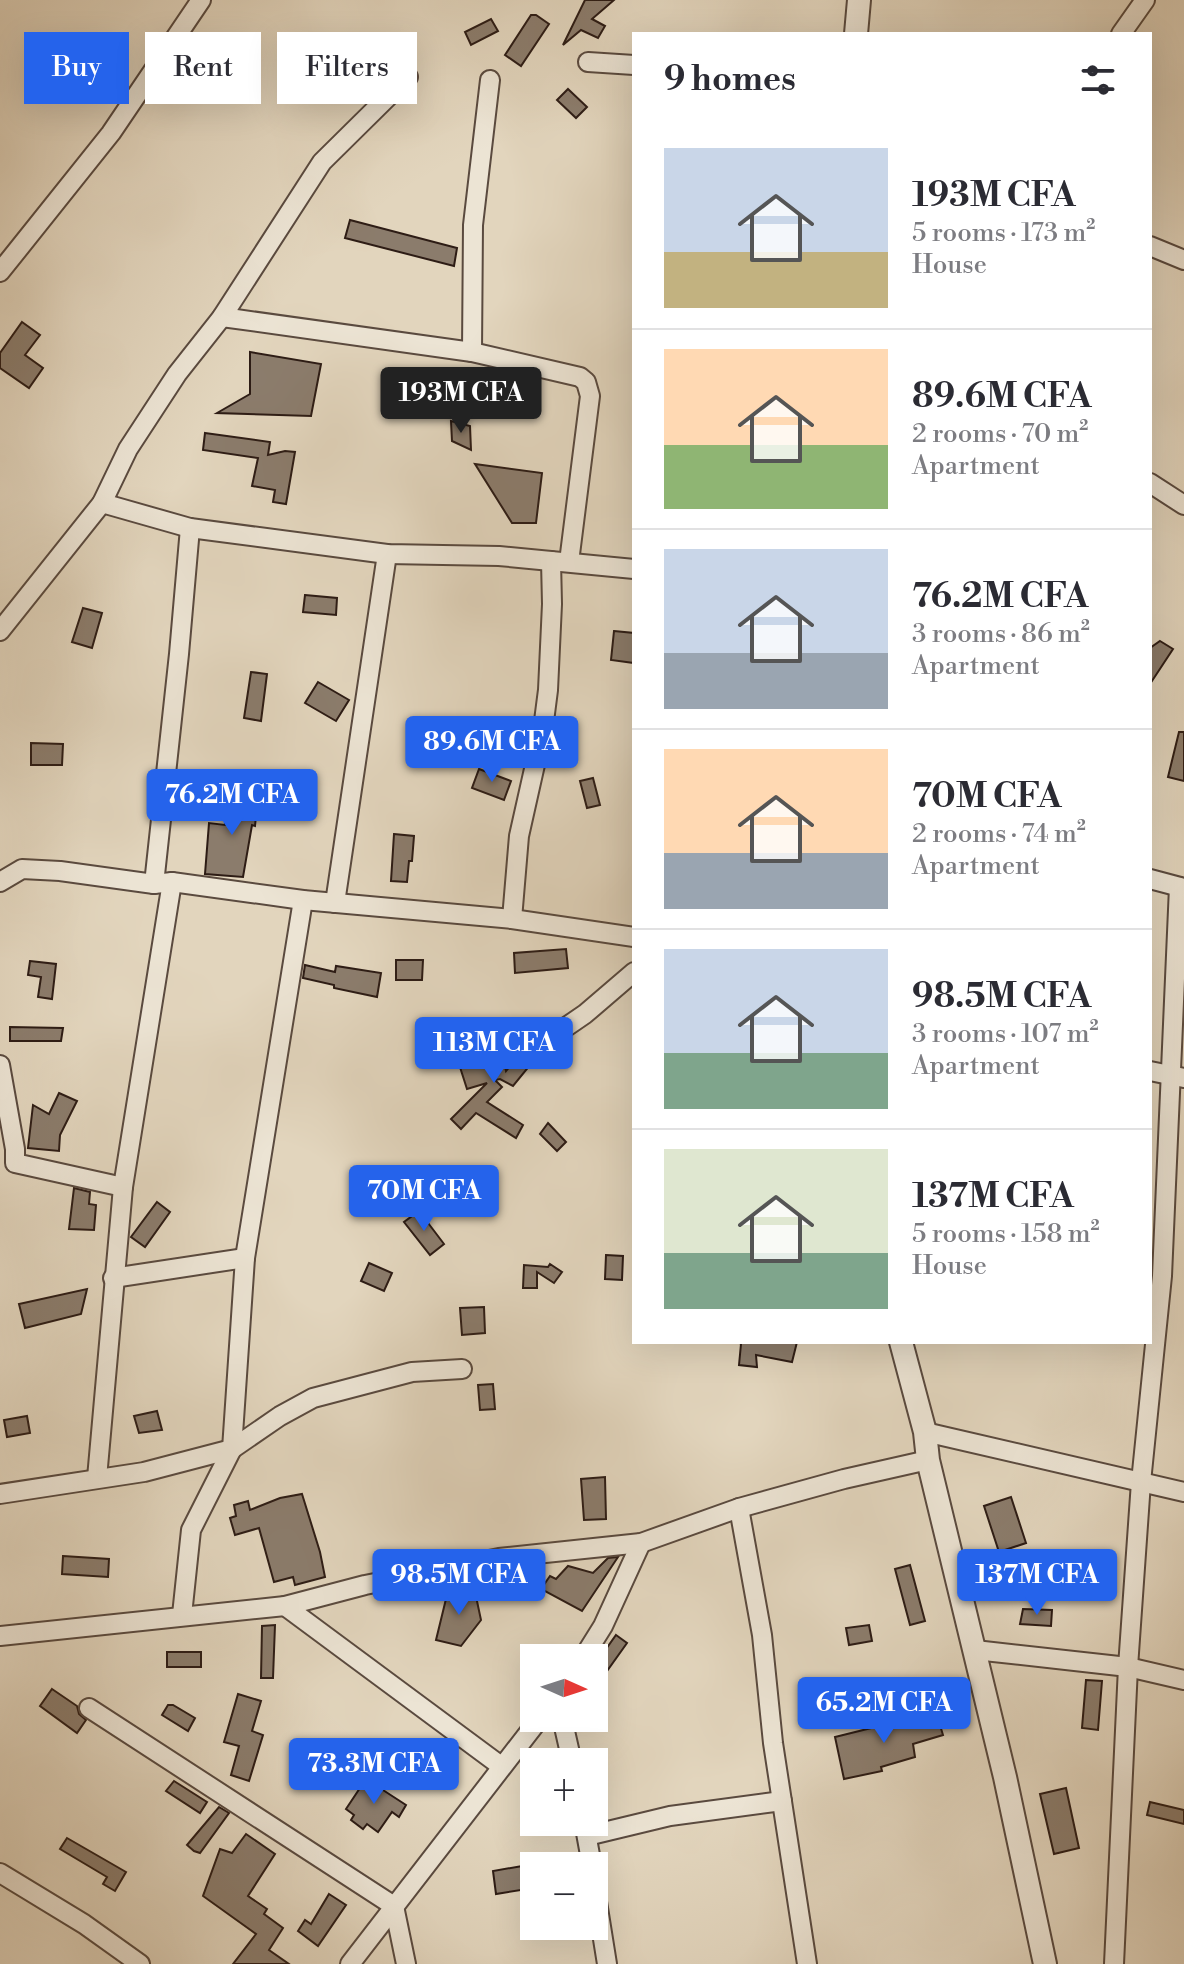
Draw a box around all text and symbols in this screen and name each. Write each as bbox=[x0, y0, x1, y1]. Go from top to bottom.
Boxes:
chip: Buy bbox=[24, 32, 129, 104]
chip: Rent bbox=[145, 32, 261, 104]
chip: Filters bbox=[277, 32, 417, 104]
icon: filters bbox=[1076, 58, 1120, 102]
text: 9 homes bbox=[664, 59, 796, 101]
text: 193M CFA bbox=[912, 175, 1075, 217]
icon: home bbox=[728, 180, 824, 276]
text: 5 rooms · 173 m² bbox=[912, 217, 1095, 249]
text: House bbox=[912, 249, 987, 281]
pin: 193M CFA bbox=[378, 367, 544, 435]
text: 89.6M CFA bbox=[912, 376, 1092, 418]
text: 193M CFA bbox=[399, 377, 523, 409]
icon: home bbox=[728, 381, 824, 477]
text: 2 rooms · 70 m² bbox=[912, 418, 1088, 450]
text: Apartment bbox=[912, 450, 1040, 482]
text: 76.2M CFA bbox=[912, 576, 1088, 618]
icon: home bbox=[728, 581, 824, 677]
text: 3 rooms · 86 m² bbox=[912, 618, 1090, 650]
text: Apartment bbox=[912, 650, 1040, 682]
pin: 89.6M CFA bbox=[400, 716, 584, 784]
text: 89.6M CFA bbox=[423, 726, 561, 758]
pin: 76.2M CFA bbox=[140, 769, 324, 837]
text: 70M CFA bbox=[912, 776, 1061, 818]
text: 76.2M CFA bbox=[165, 779, 299, 811]
icon: home bbox=[728, 781, 824, 877]
text: 2 rooms · 74 m² bbox=[912, 818, 1086, 850]
text: Apartment bbox=[912, 850, 1040, 882]
text: 98.5M CFA bbox=[912, 976, 1091, 1018]
icon: home bbox=[728, 981, 824, 1077]
pin: 113M CFA bbox=[411, 1017, 577, 1085]
text: 3 rooms · 107 m² bbox=[912, 1018, 1099, 1050]
text: 113M CFA bbox=[433, 1027, 555, 1059]
text: Apartment bbox=[912, 1050, 1040, 1082]
pin: 70M CFA bbox=[350, 1165, 498, 1233]
text: 70M CFA bbox=[367, 1175, 481, 1207]
text: 137M CFA bbox=[912, 1176, 1074, 1218]
icon: home bbox=[728, 1181, 824, 1277]
text: 5 rooms · 158 m² bbox=[912, 1218, 1100, 1250]
text: House bbox=[912, 1250, 987, 1282]
pin: 98.5M CFA bbox=[367, 1549, 551, 1617]
pin: 137M CFA bbox=[954, 1549, 1120, 1617]
text: 98.5M CFA bbox=[390, 1559, 528, 1591]
text: 137M CFA bbox=[975, 1559, 1099, 1591]
north arrow bbox=[520, 1644, 608, 1732]
map controls bbox=[520, 1644, 608, 1940]
pin: 65.2M CFA bbox=[792, 1677, 976, 1745]
text: 65.2M CFA bbox=[816, 1687, 952, 1719]
pin: 73.3M CFA bbox=[282, 1738, 466, 1806]
text: 73.3M CFA bbox=[307, 1748, 441, 1780]
button: + bbox=[520, 1748, 608, 1836]
button: − bbox=[520, 1852, 608, 1940]

